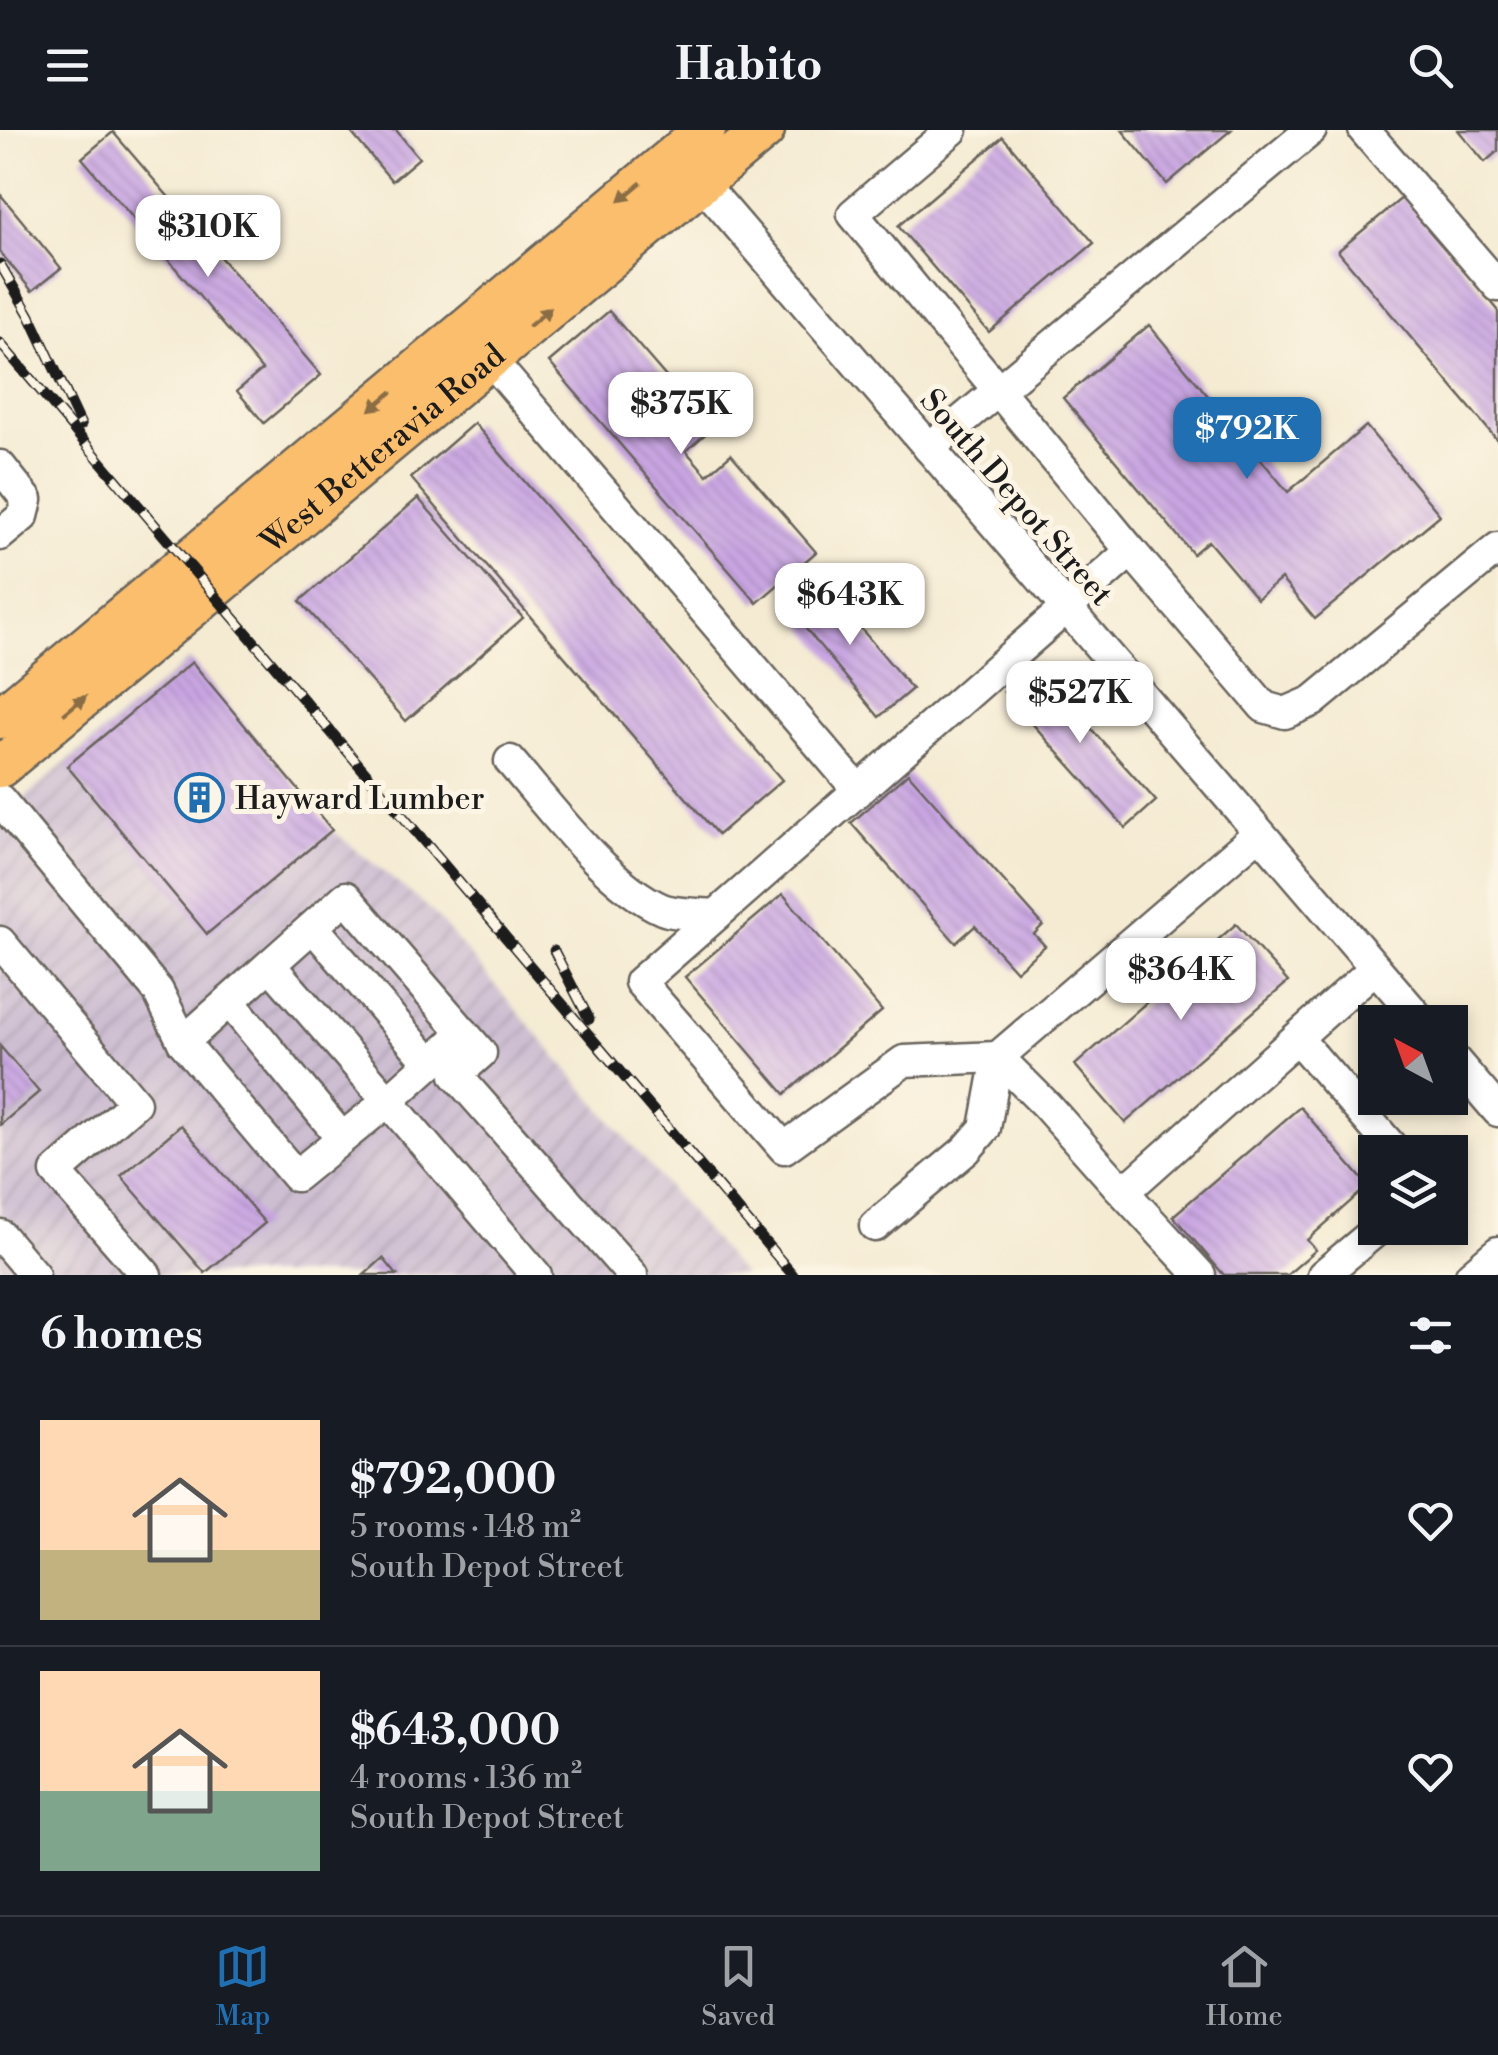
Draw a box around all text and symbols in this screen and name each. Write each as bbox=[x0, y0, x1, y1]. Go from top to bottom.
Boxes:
text: Habito bbox=[675, 37, 823, 94]
icon: menu bbox=[40, 38, 95, 93]
icon: search bbox=[1403, 38, 1458, 93]
one-way arrow bbox=[618, 181, 643, 203]
pin: $310K bbox=[138, 195, 278, 280]
text: $310K bbox=[157, 207, 259, 247]
one-way arrow bbox=[527, 307, 552, 329]
street label: West Betteravia Road bbox=[252, 336, 513, 563]
pin: $375K bbox=[611, 372, 751, 457]
street label: South Depot Street bbox=[911, 381, 1121, 614]
text: $375K bbox=[630, 384, 732, 424]
one-way arrow bbox=[369, 390, 394, 412]
pin: $792K bbox=[1177, 397, 1317, 482]
text: $792K bbox=[1195, 409, 1299, 449]
pin: $643K bbox=[780, 563, 920, 648]
text: $643K bbox=[797, 575, 903, 615]
pin: $527K bbox=[1010, 661, 1150, 746]
text: $527K bbox=[1028, 673, 1132, 713]
one-way arrow bbox=[63, 695, 88, 716]
building icon: Hayward Lumber bbox=[174, 772, 226, 824]
place label: Hayward Lumber bbox=[235, 779, 485, 819]
pin: $364K bbox=[1111, 938, 1251, 1023]
text: $364K bbox=[1128, 950, 1234, 990]
north arrow bbox=[1358, 1005, 1468, 1115]
map controls bbox=[1358, 1005, 1468, 1245]
button: layers bbox=[1358, 1135, 1468, 1245]
icon: filters bbox=[1403, 1308, 1458, 1363]
text: 6 homes bbox=[40, 1309, 203, 1362]
text: $792,000 bbox=[350, 1454, 556, 1507]
icon: home bbox=[120, 1460, 240, 1580]
icon: heart bbox=[1403, 1493, 1458, 1548]
text: 5 rooms · 148 m² bbox=[350, 1507, 581, 1547]
text: South Depot Street bbox=[350, 1547, 624, 1587]
text: $643,000 bbox=[350, 1705, 560, 1758]
icon: home bbox=[120, 1711, 240, 1831]
icon: heart bbox=[1403, 1744, 1458, 1799]
text: 4 rooms · 136 m² bbox=[350, 1758, 582, 1798]
text: South Depot Street bbox=[350, 1798, 624, 1838]
tab: Map bbox=[215, 1939, 271, 2034]
tab: Saved bbox=[701, 1939, 775, 2034]
tab: Home bbox=[1206, 1939, 1283, 2034]

